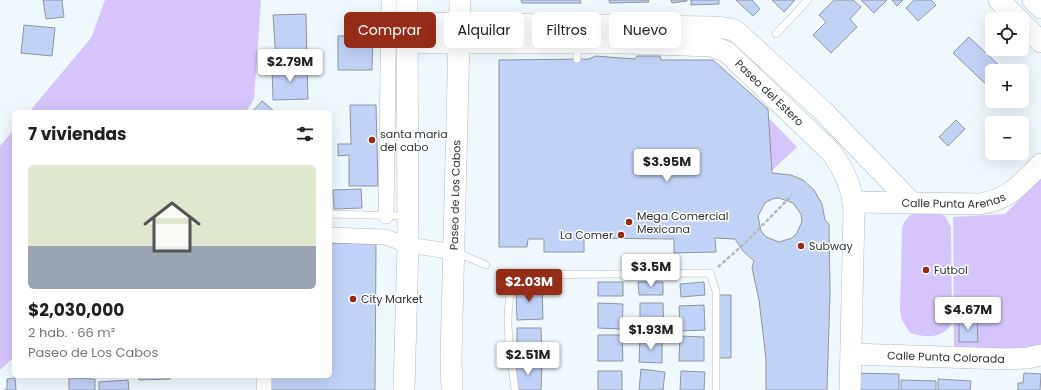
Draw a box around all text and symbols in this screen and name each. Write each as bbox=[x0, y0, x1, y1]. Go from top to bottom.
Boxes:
chip: Comprar bbox=[344, 12, 436, 48]
chip: Alquilar bbox=[444, 12, 524, 48]
chip: Filtros bbox=[532, 12, 601, 48]
chip: Nuevo bbox=[609, 12, 681, 48]
map controls bbox=[985, 12, 1029, 160]
button: locate bbox=[985, 12, 1029, 56]
pin: $2.79M bbox=[257, 49, 323, 83]
text: $2.79M bbox=[267, 52, 313, 71]
street label: Paseo del Estero bbox=[732, 56, 807, 130]
button: + bbox=[985, 64, 1029, 108]
button: − bbox=[985, 116, 1029, 160]
text: 7 viviendas bbox=[28, 122, 127, 146]
icon: filters bbox=[294, 123, 316, 145]
place label: santa maria del cabo bbox=[380, 126, 448, 155]
marker: santa maria del cabo bbox=[367, 135, 377, 145]
street label: Paseo de Los Cabos bbox=[446, 140, 464, 250]
pin: $3.95M bbox=[634, 149, 700, 183]
text: $3.95M bbox=[643, 152, 691, 171]
street label: Calle Punta Arenas bbox=[902, 189, 1009, 212]
icon: home bbox=[136, 191, 208, 263]
place label: Mega Comercial Mexicana bbox=[637, 208, 728, 237]
marker: Mega Comercial Mexicana bbox=[624, 217, 634, 227]
place label: La Comer bbox=[560, 227, 613, 243]
marker: La Comer bbox=[616, 230, 626, 240]
place label: Subway bbox=[809, 238, 853, 254]
marker: Subway bbox=[796, 241, 806, 251]
pin: $3.5M bbox=[623, 254, 679, 288]
text: $3.5M bbox=[631, 257, 671, 276]
place label: Futbol bbox=[934, 262, 968, 278]
marker: Futbol bbox=[921, 265, 931, 275]
pin: $2.03M bbox=[496, 269, 562, 303]
text: $2.03M bbox=[505, 272, 553, 291]
place label: City Market bbox=[361, 291, 423, 307]
marker: City Market bbox=[348, 294, 358, 304]
pin: $4.67M bbox=[935, 297, 1001, 331]
text: $2,030,000 bbox=[28, 298, 124, 322]
text: $4.67M bbox=[944, 300, 992, 319]
pin: $1.93M bbox=[618, 317, 684, 351]
text: $1.93M bbox=[629, 320, 673, 339]
text: 2 hab. · 66 m² bbox=[28, 323, 115, 342]
pin: $2.51M bbox=[495, 342, 561, 376]
text: Paseo de Los Cabos bbox=[28, 343, 158, 362]
text: $2.51M bbox=[506, 345, 550, 364]
street label: Calle Punta Colorada bbox=[887, 347, 1005, 367]

